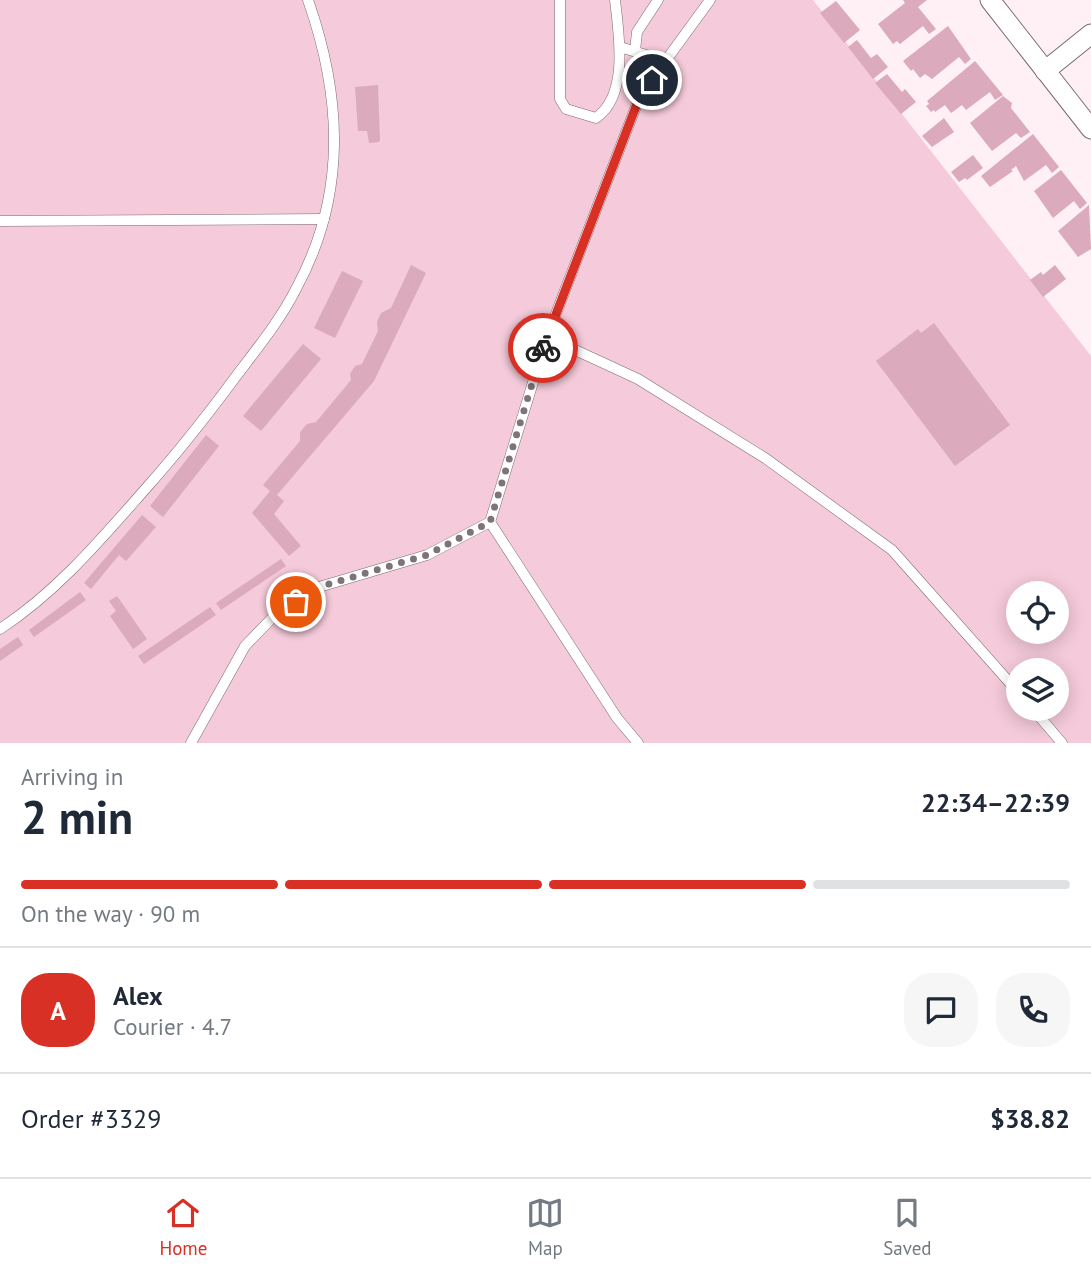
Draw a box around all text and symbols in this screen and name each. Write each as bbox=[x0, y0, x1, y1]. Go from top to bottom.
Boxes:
pin bbox=[622, 50, 682, 110]
icon: home bbox=[633, 61, 671, 99]
courier bbox=[508, 313, 578, 383]
icon: bike bbox=[524, 329, 562, 367]
pin bbox=[266, 572, 326, 632]
map controls bbox=[1006, 581, 1069, 721]
button: locate bbox=[1006, 581, 1069, 644]
icon: bag bbox=[277, 583, 315, 621]
button: layers bbox=[1006, 658, 1069, 721]
text: Arriving in bbox=[21, 762, 123, 791]
text: 22:34–22:39 bbox=[921, 786, 1070, 819]
text: 2 min bbox=[21, 787, 133, 847]
text: On the way · 90 m bbox=[21, 899, 200, 928]
button: chat bbox=[904, 973, 978, 1047]
button: phone bbox=[996, 973, 1070, 1047]
text: Alex bbox=[113, 979, 163, 1012]
text: A bbox=[50, 994, 66, 1027]
text: Courier · 4.7 bbox=[113, 1012, 232, 1041]
text: Order #3329 bbox=[21, 1102, 161, 1135]
text: $38.82 bbox=[990, 1102, 1070, 1135]
tab: Home bbox=[159, 1194, 207, 1260]
tab: Map bbox=[526, 1194, 564, 1260]
tab: Saved bbox=[883, 1194, 932, 1260]

